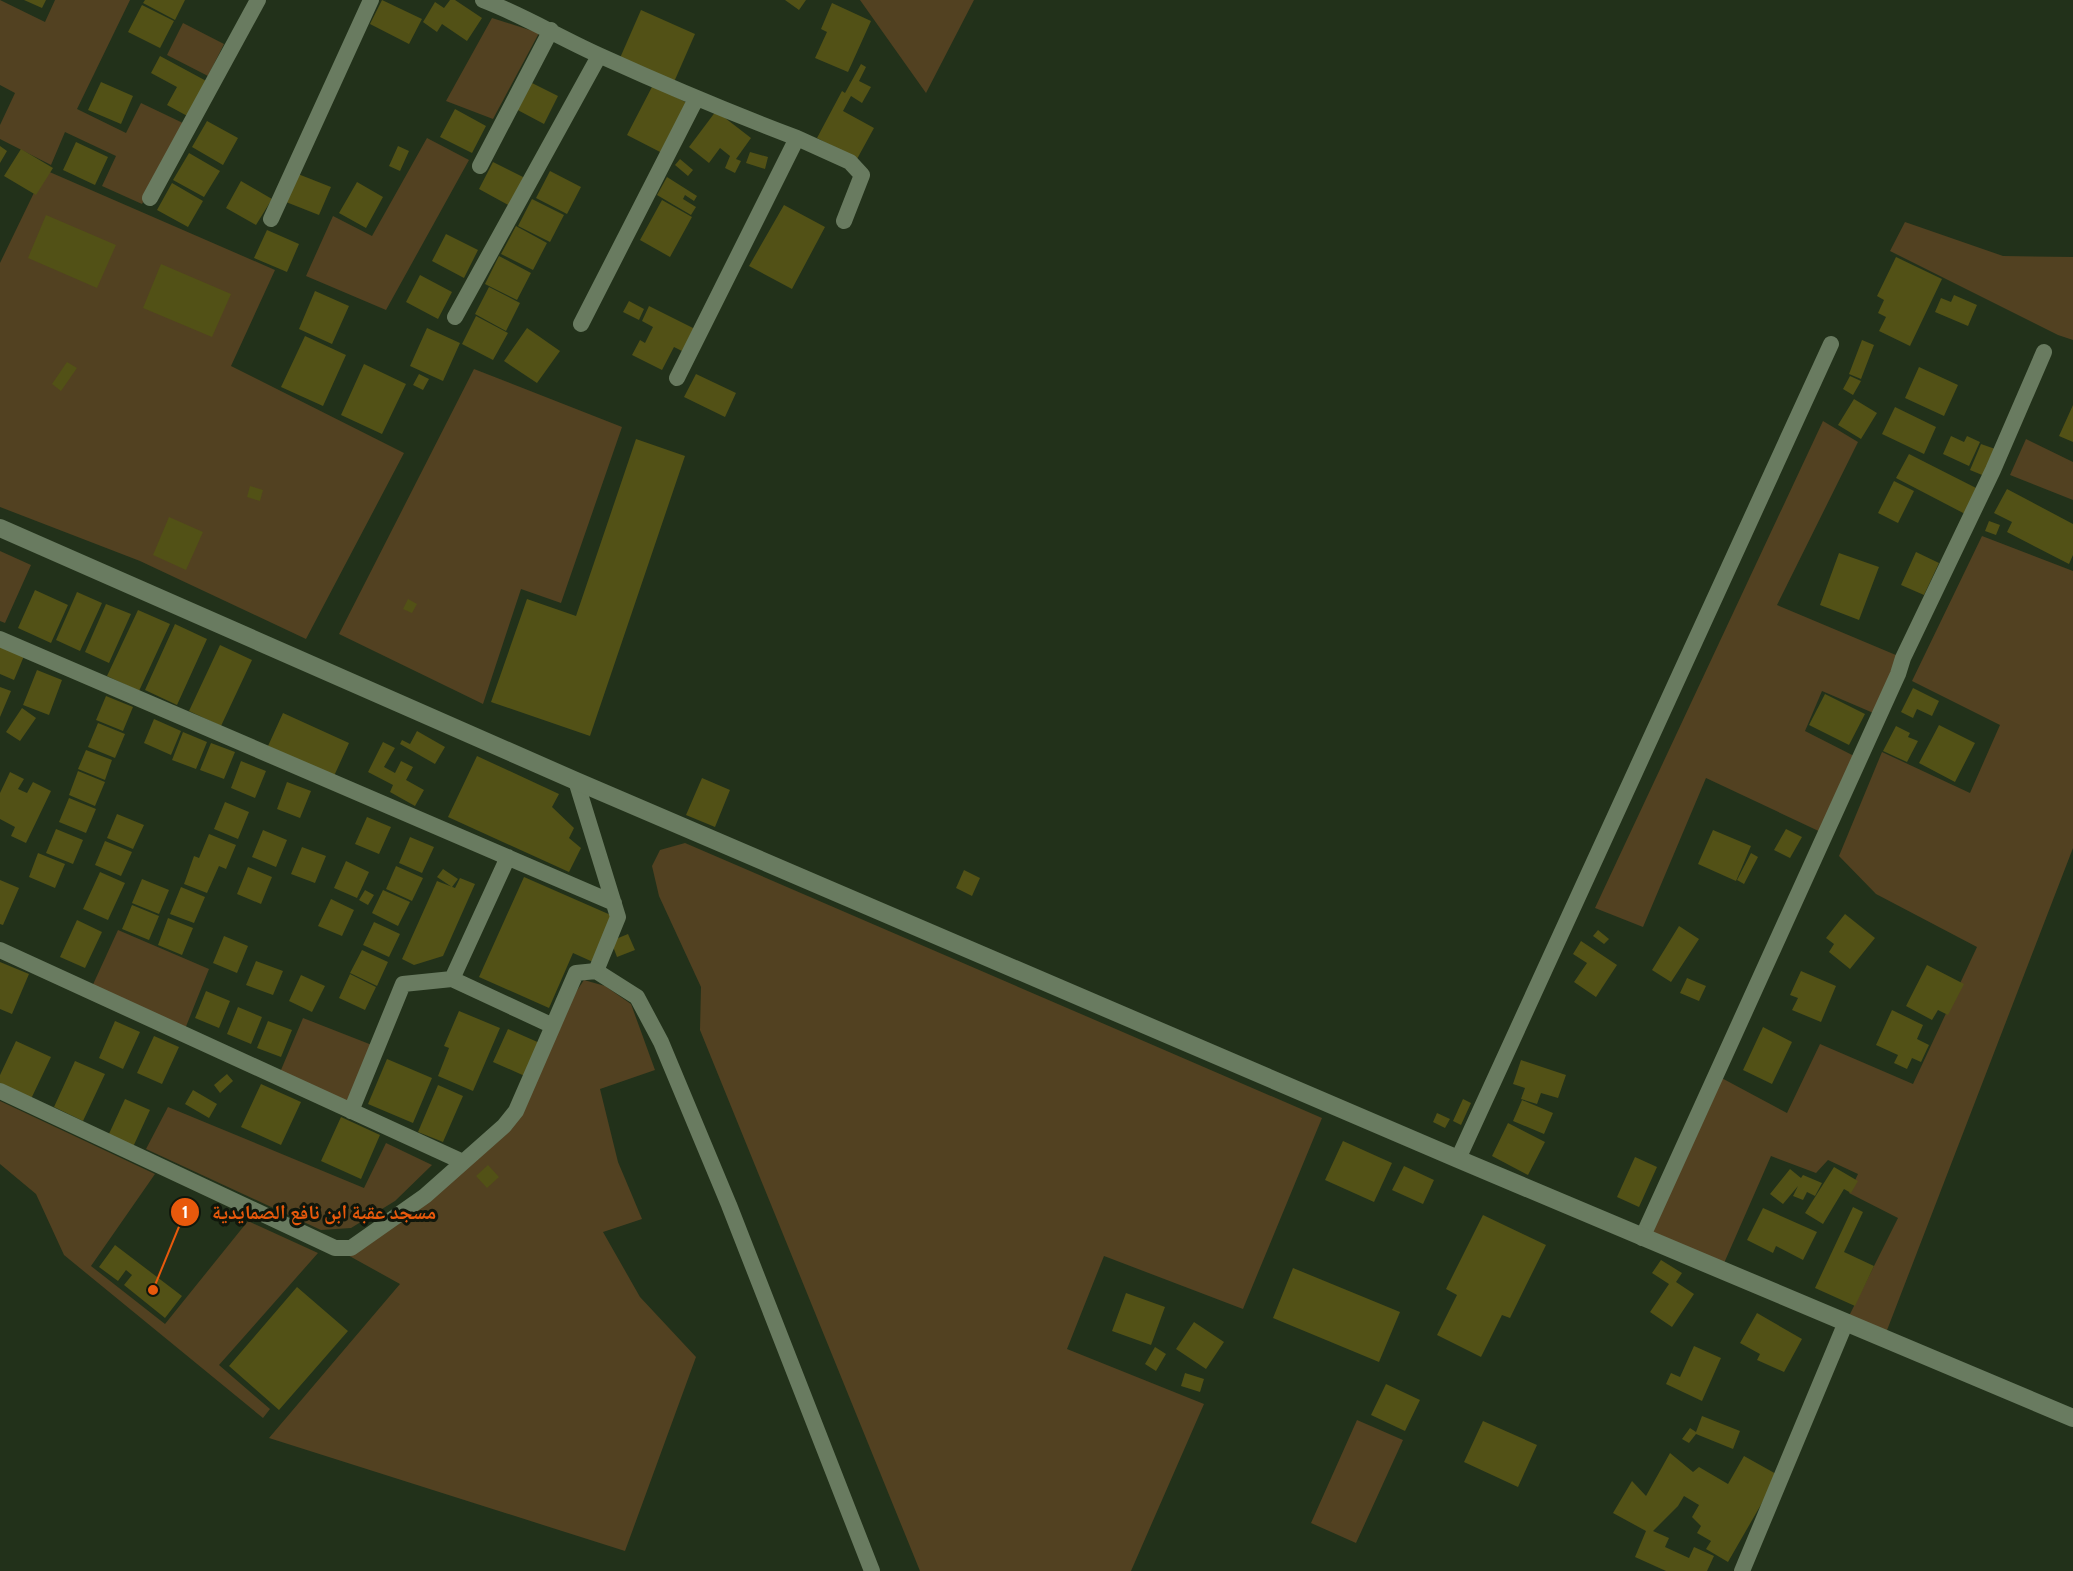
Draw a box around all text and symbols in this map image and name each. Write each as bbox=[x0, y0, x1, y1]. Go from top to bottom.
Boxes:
callout: مسجد عقبة ابن نافع الصمايدية bbox=[170, 1193, 448, 1231]
text: مسجد عقبة ابن نافع الصمايدية bbox=[212, 1200, 436, 1226]
text: 1 bbox=[182, 1201, 188, 1223]

